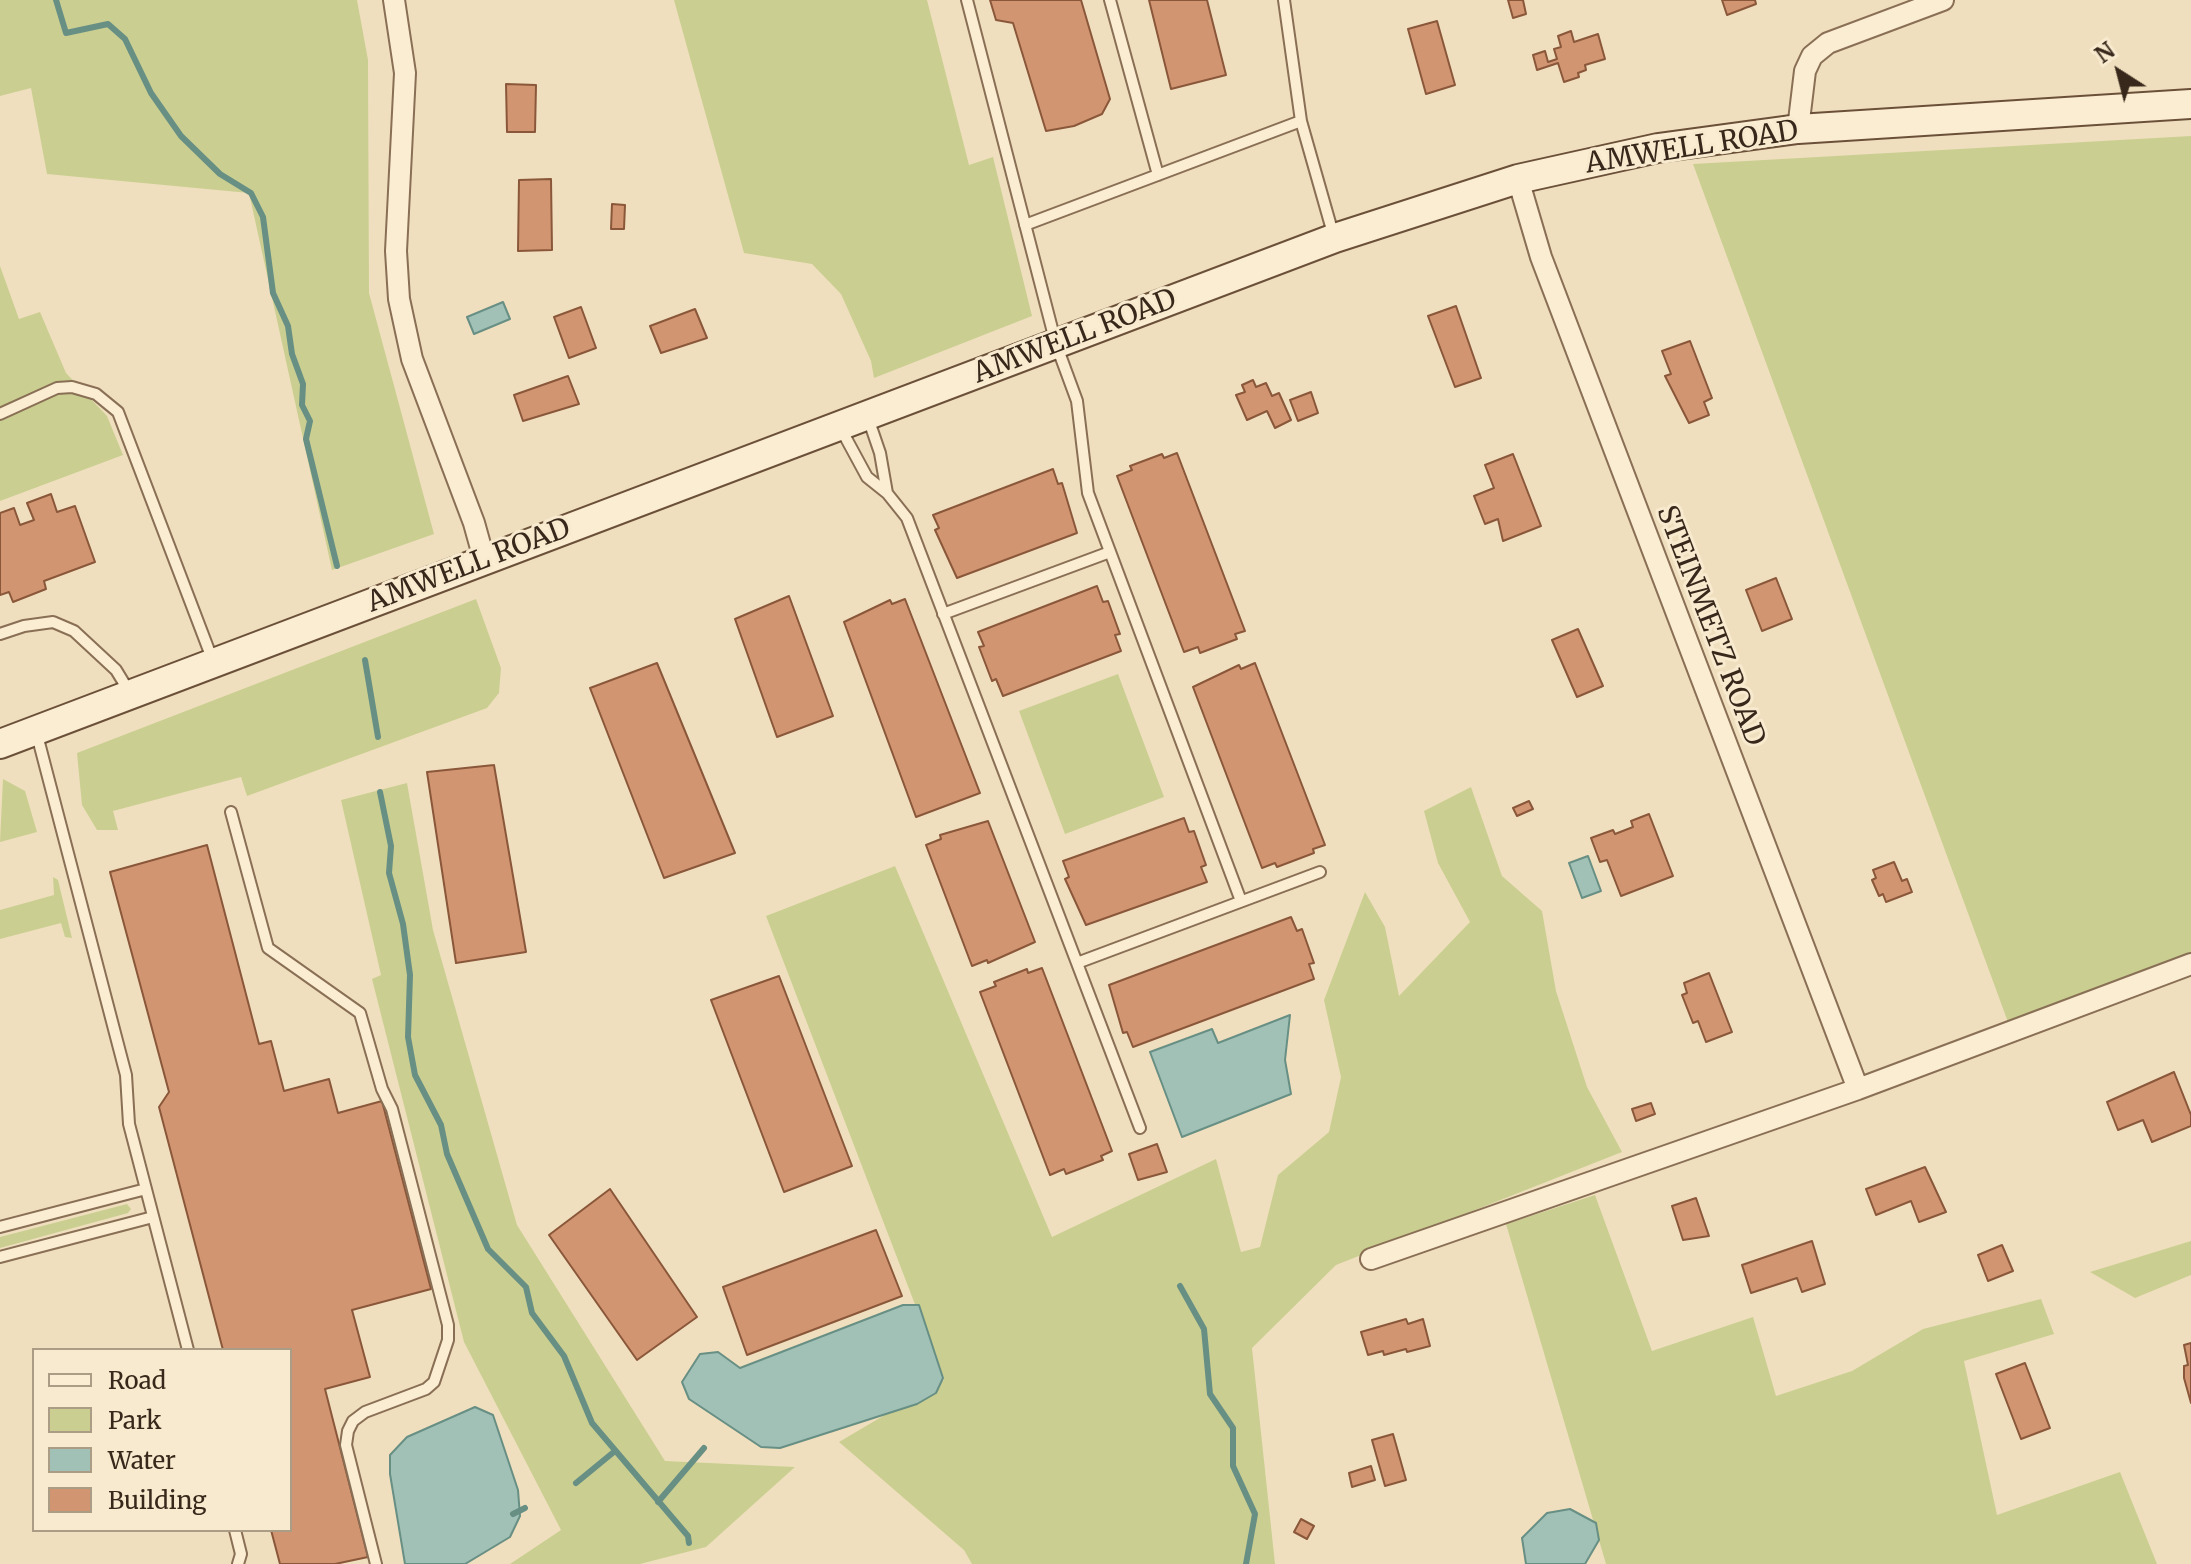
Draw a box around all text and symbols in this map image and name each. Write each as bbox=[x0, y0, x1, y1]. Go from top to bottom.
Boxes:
north arrow bbox=[2079, 32, 2159, 112]
text: N bbox=[2090, 36, 2120, 69]
street label: AMWELL ROAD bbox=[1583, 115, 1801, 181]
street label: AMWELL ROAD bbox=[969, 283, 1181, 391]
street label: STEINMETZ ROAD bbox=[1649, 501, 1771, 751]
street label: AMWELL ROAD bbox=[363, 512, 575, 620]
legend bbox=[32, 1348, 292, 1532]
text: Road bbox=[108, 1365, 166, 1396]
text: Park bbox=[108, 1405, 161, 1436]
text: Water bbox=[108, 1445, 176, 1476]
text: Building bbox=[108, 1485, 207, 1516]

